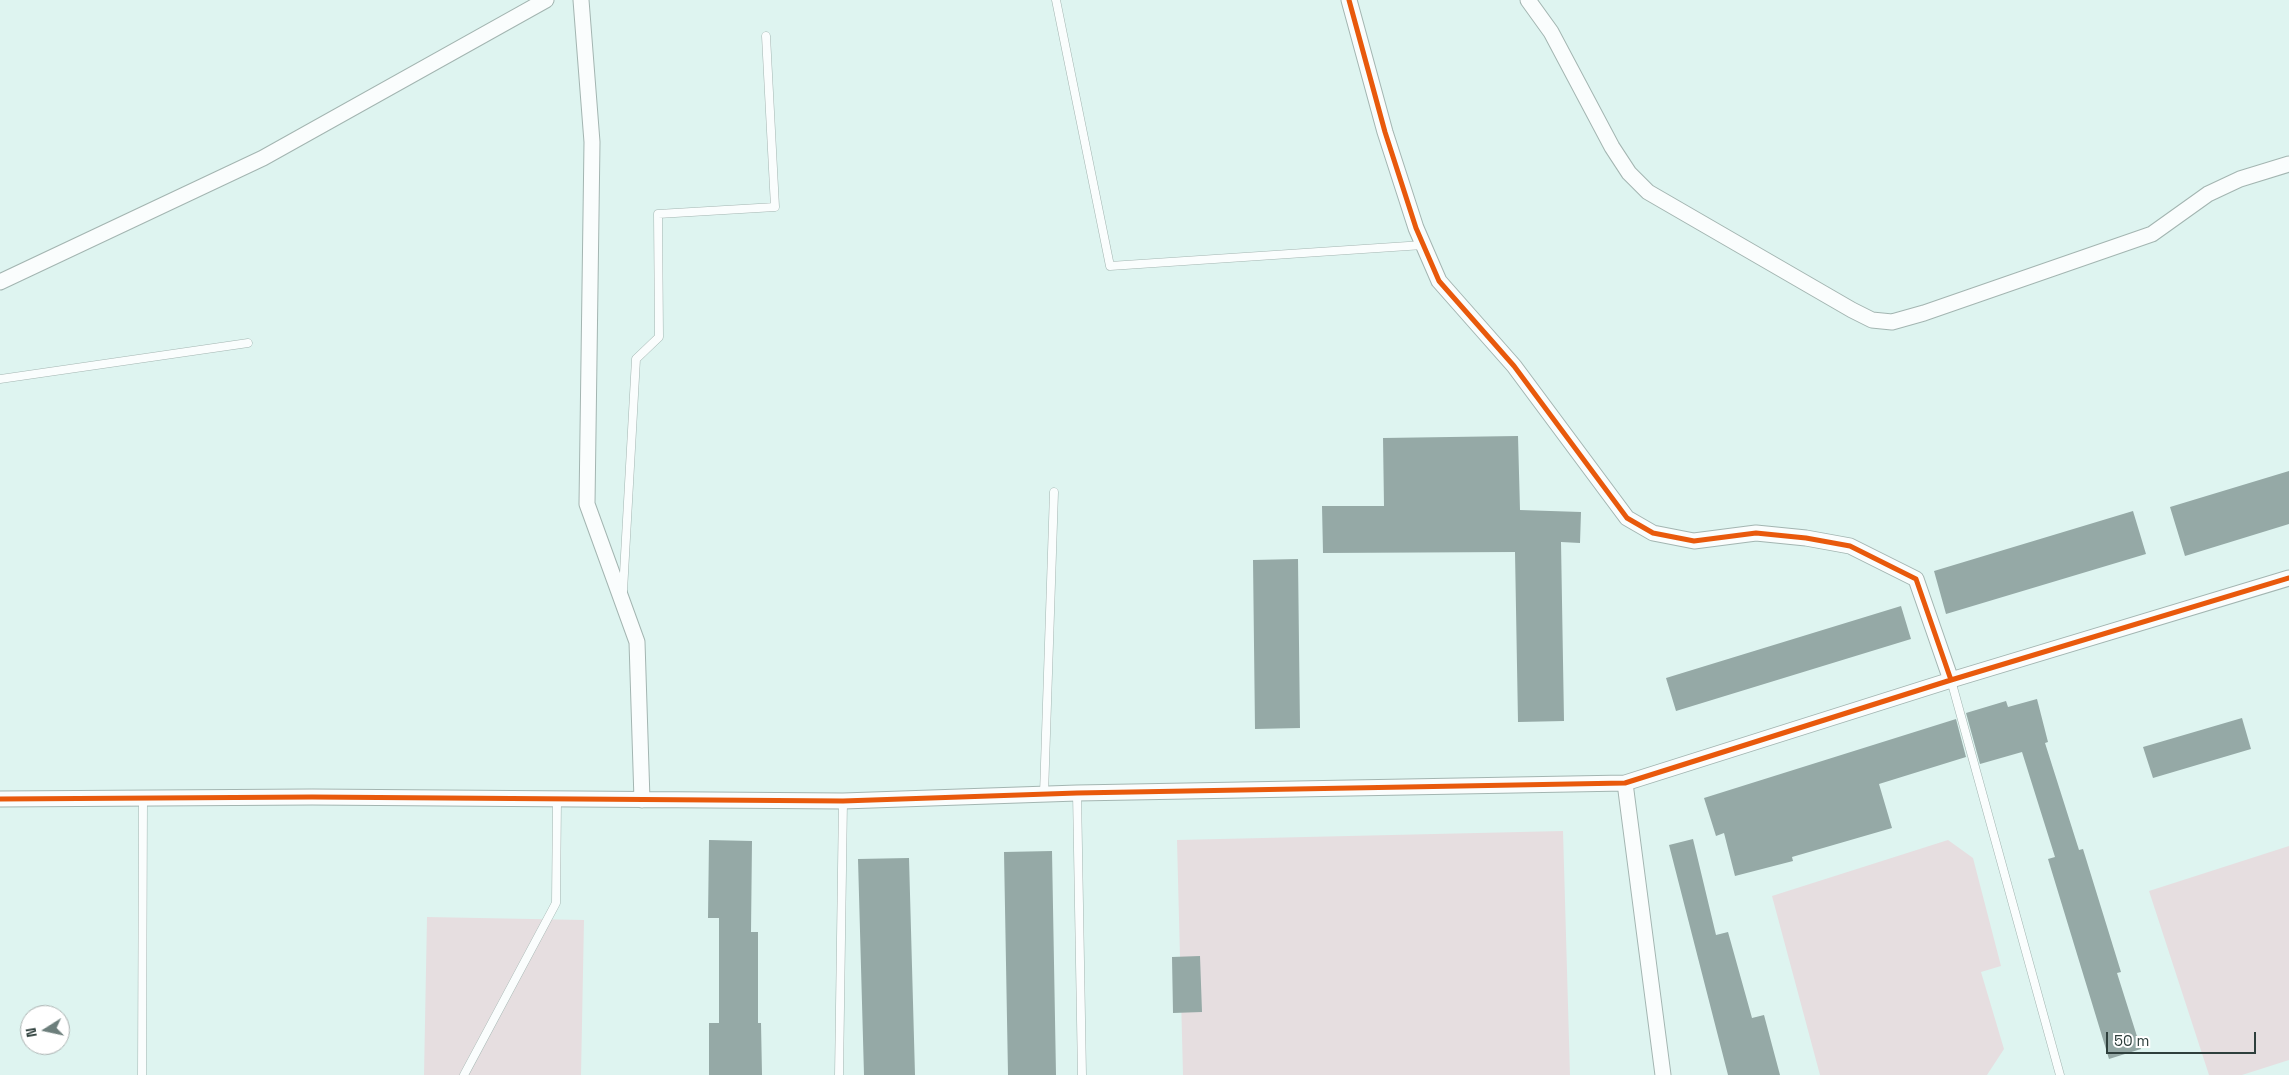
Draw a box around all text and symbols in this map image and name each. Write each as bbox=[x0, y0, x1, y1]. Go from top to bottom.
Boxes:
north arrow bbox=[20, 1005, 70, 1055]
scale bar bbox=[2109, 1022, 2259, 1054]
text: N bbox=[22, 1026, 41, 1039]
text: 50 m bbox=[2114, 1031, 2149, 1050]

